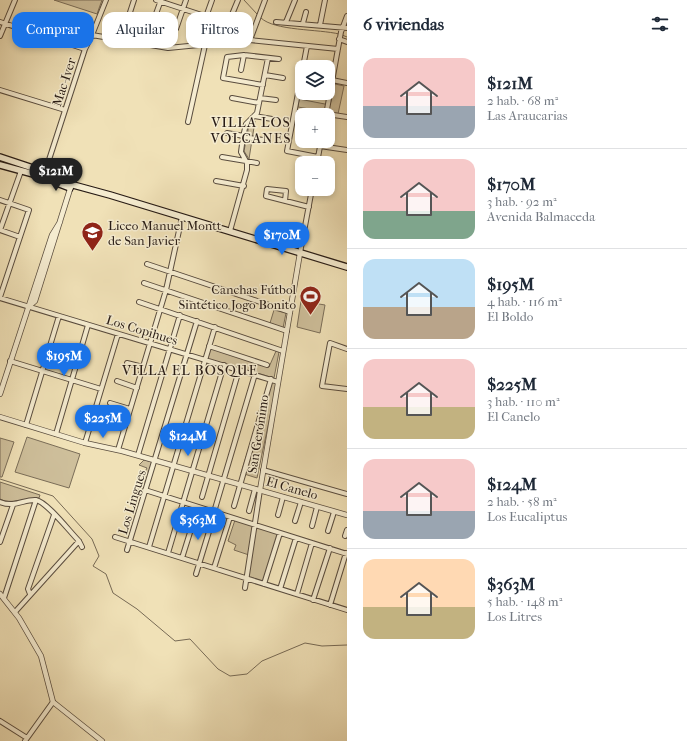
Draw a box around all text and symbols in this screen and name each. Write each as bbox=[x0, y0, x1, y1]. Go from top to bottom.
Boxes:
chip: Comprar bbox=[12, 12, 94, 48]
chip: Alquilar bbox=[102, 12, 178, 48]
chip: Filtros bbox=[186, 12, 253, 48]
icon: filters bbox=[649, 13, 671, 35]
text: 6 viviendas bbox=[363, 14, 444, 34]
street label: Mac-Iver bbox=[49, 55, 79, 108]
map controls bbox=[295, 60, 335, 196]
button: layers bbox=[295, 60, 335, 100]
text: $121M bbox=[487, 73, 533, 93]
icon: home bbox=[395, 74, 443, 122]
text: 2 hab. · 68 m² bbox=[487, 93, 558, 108]
button: + bbox=[295, 108, 335, 148]
text: Las Araucarias bbox=[487, 108, 568, 123]
district label: VILLA LOS VOLCANES bbox=[209, 114, 292, 147]
button: − bbox=[295, 156, 335, 196]
pin: $121M bbox=[28, 158, 84, 192]
text: $121M bbox=[38, 163, 74, 178]
text: $170M bbox=[487, 174, 536, 194]
icon: home bbox=[395, 175, 443, 223]
text: 3 hab. · 92 m² bbox=[487, 194, 557, 209]
text: Avenida Balmaceda bbox=[487, 209, 595, 224]
place label: Liceo Manuel Montt de San Javier bbox=[108, 218, 222, 248]
school or university icon: Liceo Manuel Montt de San Javier bbox=[80, 219, 106, 252]
pin: $170M bbox=[254, 222, 310, 256]
text: $170M bbox=[263, 227, 301, 242]
text: $195M bbox=[487, 274, 534, 294]
icon: home bbox=[395, 275, 443, 323]
place label: Canchas Fútbol Sintético Jogo Bonito bbox=[178, 282, 296, 312]
sports icon: Canchas Fútbol Sintético Jogo Bonito bbox=[298, 283, 324, 316]
text: 4 hab. · 116 m² bbox=[487, 294, 562, 309]
text: El Boldo bbox=[487, 309, 533, 324]
street label: Los Copihues bbox=[104, 312, 180, 348]
pin: $195M bbox=[36, 343, 92, 377]
text: $195M bbox=[46, 348, 82, 363]
district label: VILLA EL BOSQUE bbox=[121, 362, 258, 379]
text: $225M bbox=[487, 374, 537, 394]
icon: home bbox=[395, 375, 443, 423]
street label: San Gerónimo bbox=[244, 393, 272, 474]
text: 3 hab. · 110 m² bbox=[487, 394, 560, 409]
pin: $225M bbox=[75, 405, 131, 439]
text: El Canelo bbox=[487, 409, 540, 424]
text: $225M bbox=[84, 410, 122, 425]
pin: $124M bbox=[160, 423, 216, 457]
text: $124M bbox=[169, 428, 207, 443]
street label: Los Lingues bbox=[115, 468, 149, 536]
street label: El Canelo bbox=[264, 473, 320, 503]
text: $124M bbox=[487, 474, 537, 494]
icon: home bbox=[395, 475, 443, 523]
text: 2 hab. · 58 m² bbox=[487, 494, 557, 509]
pin: $363M bbox=[170, 507, 226, 541]
text: Los Eucaliptus bbox=[487, 509, 567, 524]
text: $363M bbox=[180, 512, 216, 527]
text: $363M bbox=[487, 574, 535, 594]
icon: home bbox=[395, 575, 443, 623]
text: 5 hab. · 148 m² bbox=[487, 594, 562, 609]
text: Los Litres bbox=[487, 609, 542, 624]

